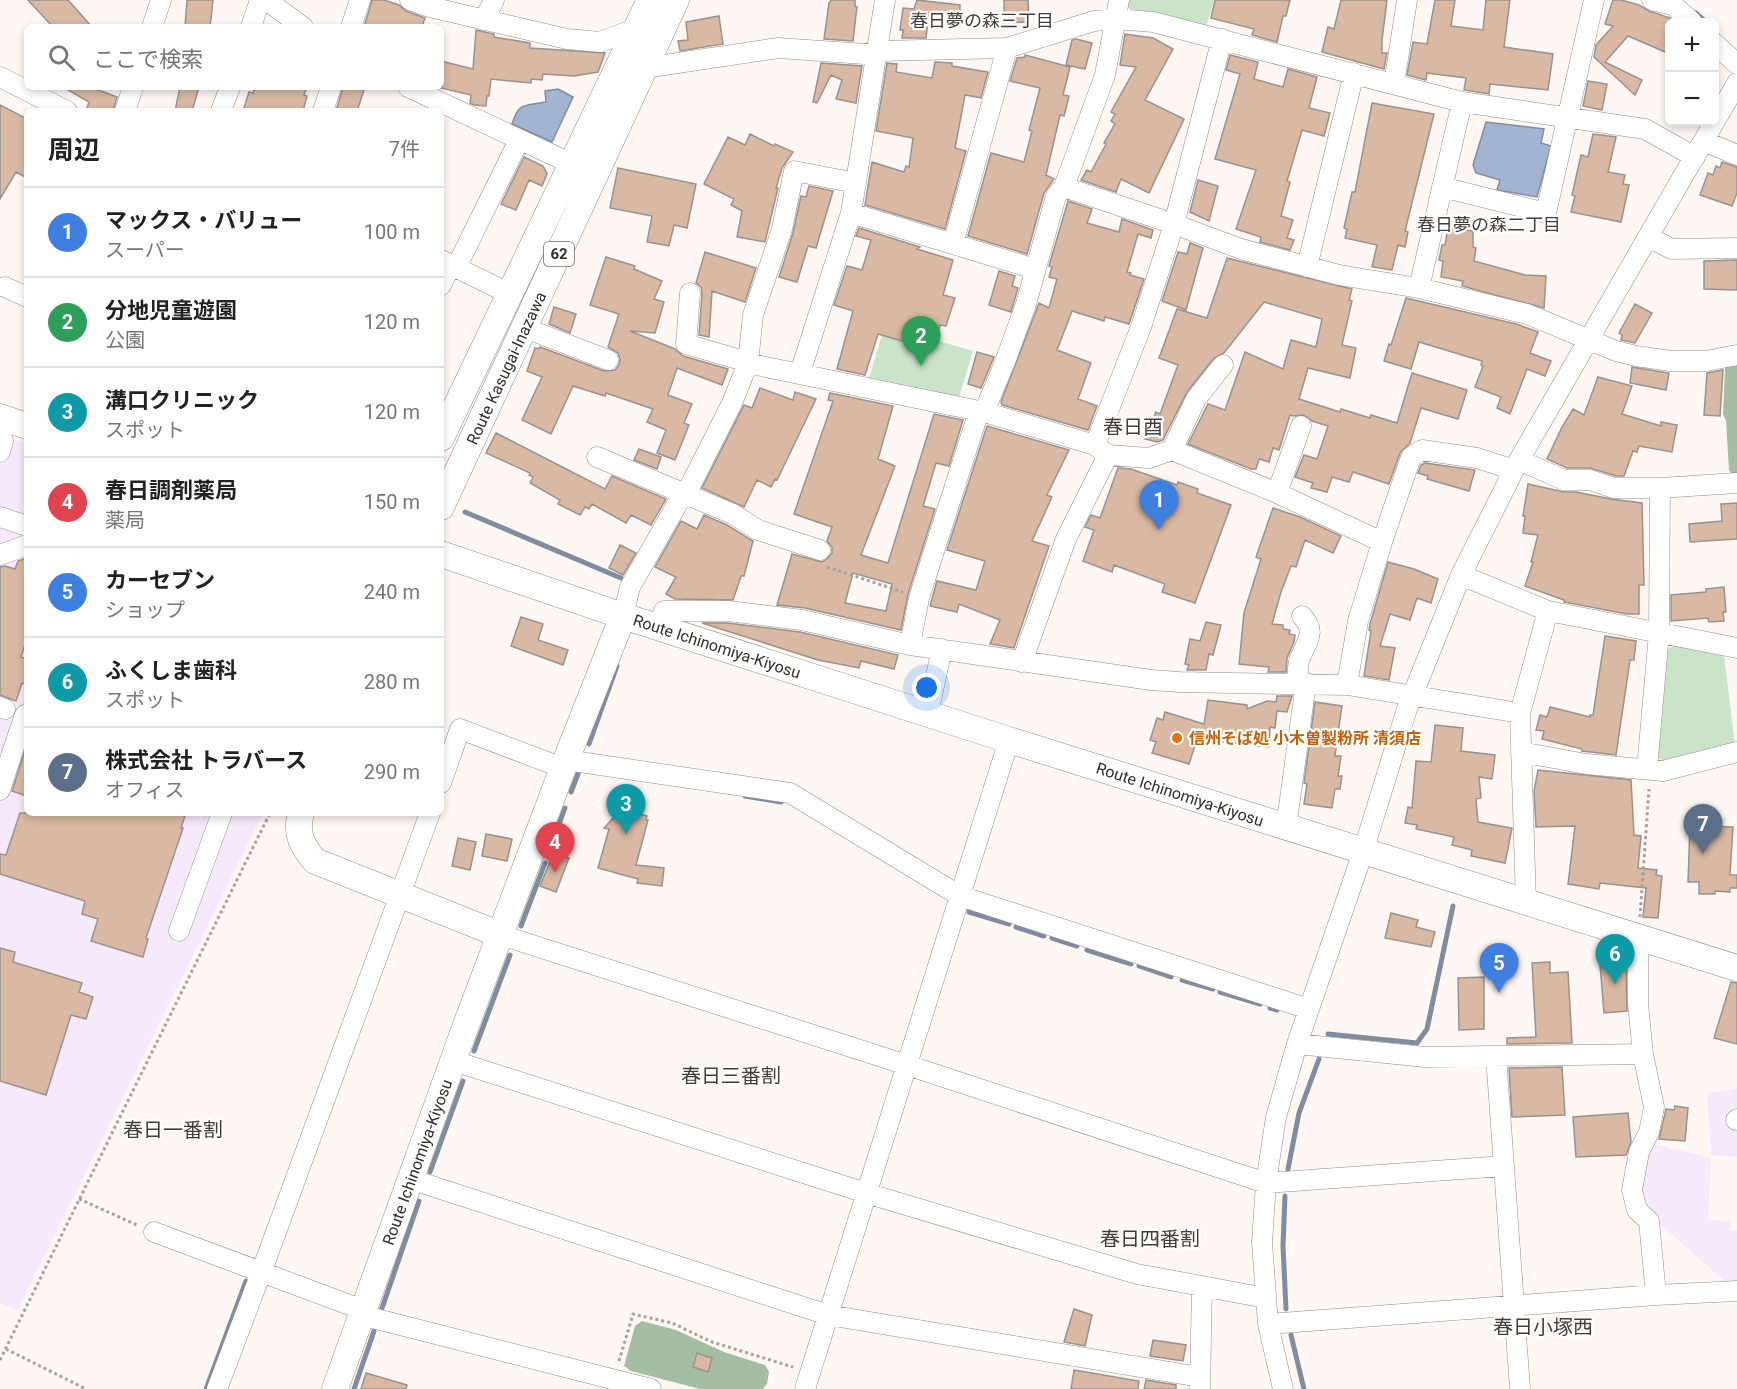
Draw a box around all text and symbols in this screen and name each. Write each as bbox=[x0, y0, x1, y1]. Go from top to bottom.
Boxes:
district label: 春日夢の森三丁目 bbox=[910, 10, 1054, 31]
map controls bbox=[1665, 18, 1719, 126]
button: + bbox=[1665, 18, 1719, 72]
search box bbox=[24, 24, 444, 90]
icon: search bbox=[45, 41, 78, 74]
text: ここで検索 bbox=[93, 47, 203, 72]
button: − bbox=[1665, 72, 1719, 126]
text: 周辺 bbox=[48, 135, 100, 165]
text: 7件 bbox=[389, 137, 420, 161]
text: マックス・バリュー bbox=[105, 208, 302, 233]
district label: 春日夢の森二丁目 bbox=[1417, 214, 1561, 235]
text: 1 bbox=[62, 220, 73, 244]
text: 100 m bbox=[364, 220, 420, 244]
text: スーパー bbox=[105, 238, 185, 262]
road number: 62 bbox=[544, 242, 574, 266]
street label: Route Kasugai-Inazawa bbox=[463, 289, 550, 448]
text: 分地児童遊園 bbox=[105, 298, 237, 323]
text: 2 bbox=[62, 310, 73, 334]
text: 120 m bbox=[364, 310, 420, 334]
pin: 2 bbox=[902, 316, 940, 366]
text: 公園 bbox=[105, 328, 145, 352]
text: 溝口クリニック bbox=[105, 388, 259, 413]
text: 3 bbox=[62, 400, 73, 424]
text: 120 m bbox=[364, 400, 420, 424]
district label: 春日酉 bbox=[1103, 415, 1163, 439]
text: スポット bbox=[105, 418, 185, 442]
text: 春日調剤薬局 bbox=[105, 478, 237, 503]
pin: 1 bbox=[1140, 480, 1178, 530]
text: 4 bbox=[62, 490, 73, 514]
text: 150 m bbox=[364, 490, 420, 514]
text: 薬局 bbox=[105, 508, 145, 532]
text: カーセブン bbox=[105, 568, 215, 593]
text: 5 bbox=[62, 580, 73, 604]
text: 240 m bbox=[364, 580, 420, 604]
text: ショップ bbox=[105, 598, 185, 622]
street label: Route Ichinomiya-Kiyosu bbox=[631, 610, 803, 683]
text: ふくしま歯科 bbox=[105, 658, 237, 683]
text: 6 bbox=[62, 670, 73, 694]
text: 280 m bbox=[364, 670, 420, 694]
your location bbox=[912, 673, 941, 702]
text: スポット bbox=[105, 688, 185, 712]
place label: 信州そば処 小木曽製粉所 清須店 bbox=[1188, 729, 1421, 748]
marker: 信州そば処 小木曽製粉所 清須店 bbox=[1170, 731, 1184, 745]
text: 株式会社 トラバース bbox=[105, 748, 307, 773]
street label: Route Ichinomiya-Kiyosu bbox=[1094, 758, 1266, 831]
text: 7 bbox=[62, 760, 73, 784]
text: 290 m bbox=[364, 760, 420, 784]
text: オフィス bbox=[105, 778, 185, 802]
pin: 3 bbox=[606, 784, 646, 834]
pin: 7 bbox=[1684, 804, 1722, 854]
pin: 4 bbox=[536, 822, 574, 872]
pin: 6 bbox=[1596, 934, 1634, 984]
pin: 5 bbox=[1480, 944, 1518, 993]
district label: 春日三番割 bbox=[681, 1064, 781, 1088]
street label: Route Ichinomiya-Kiyosu bbox=[379, 1077, 456, 1248]
district label: 春日一番割 bbox=[123, 1118, 223, 1142]
district label: 春日四番割 bbox=[1100, 1227, 1200, 1251]
district label: 春日小塚西 bbox=[1493, 1315, 1593, 1339]

